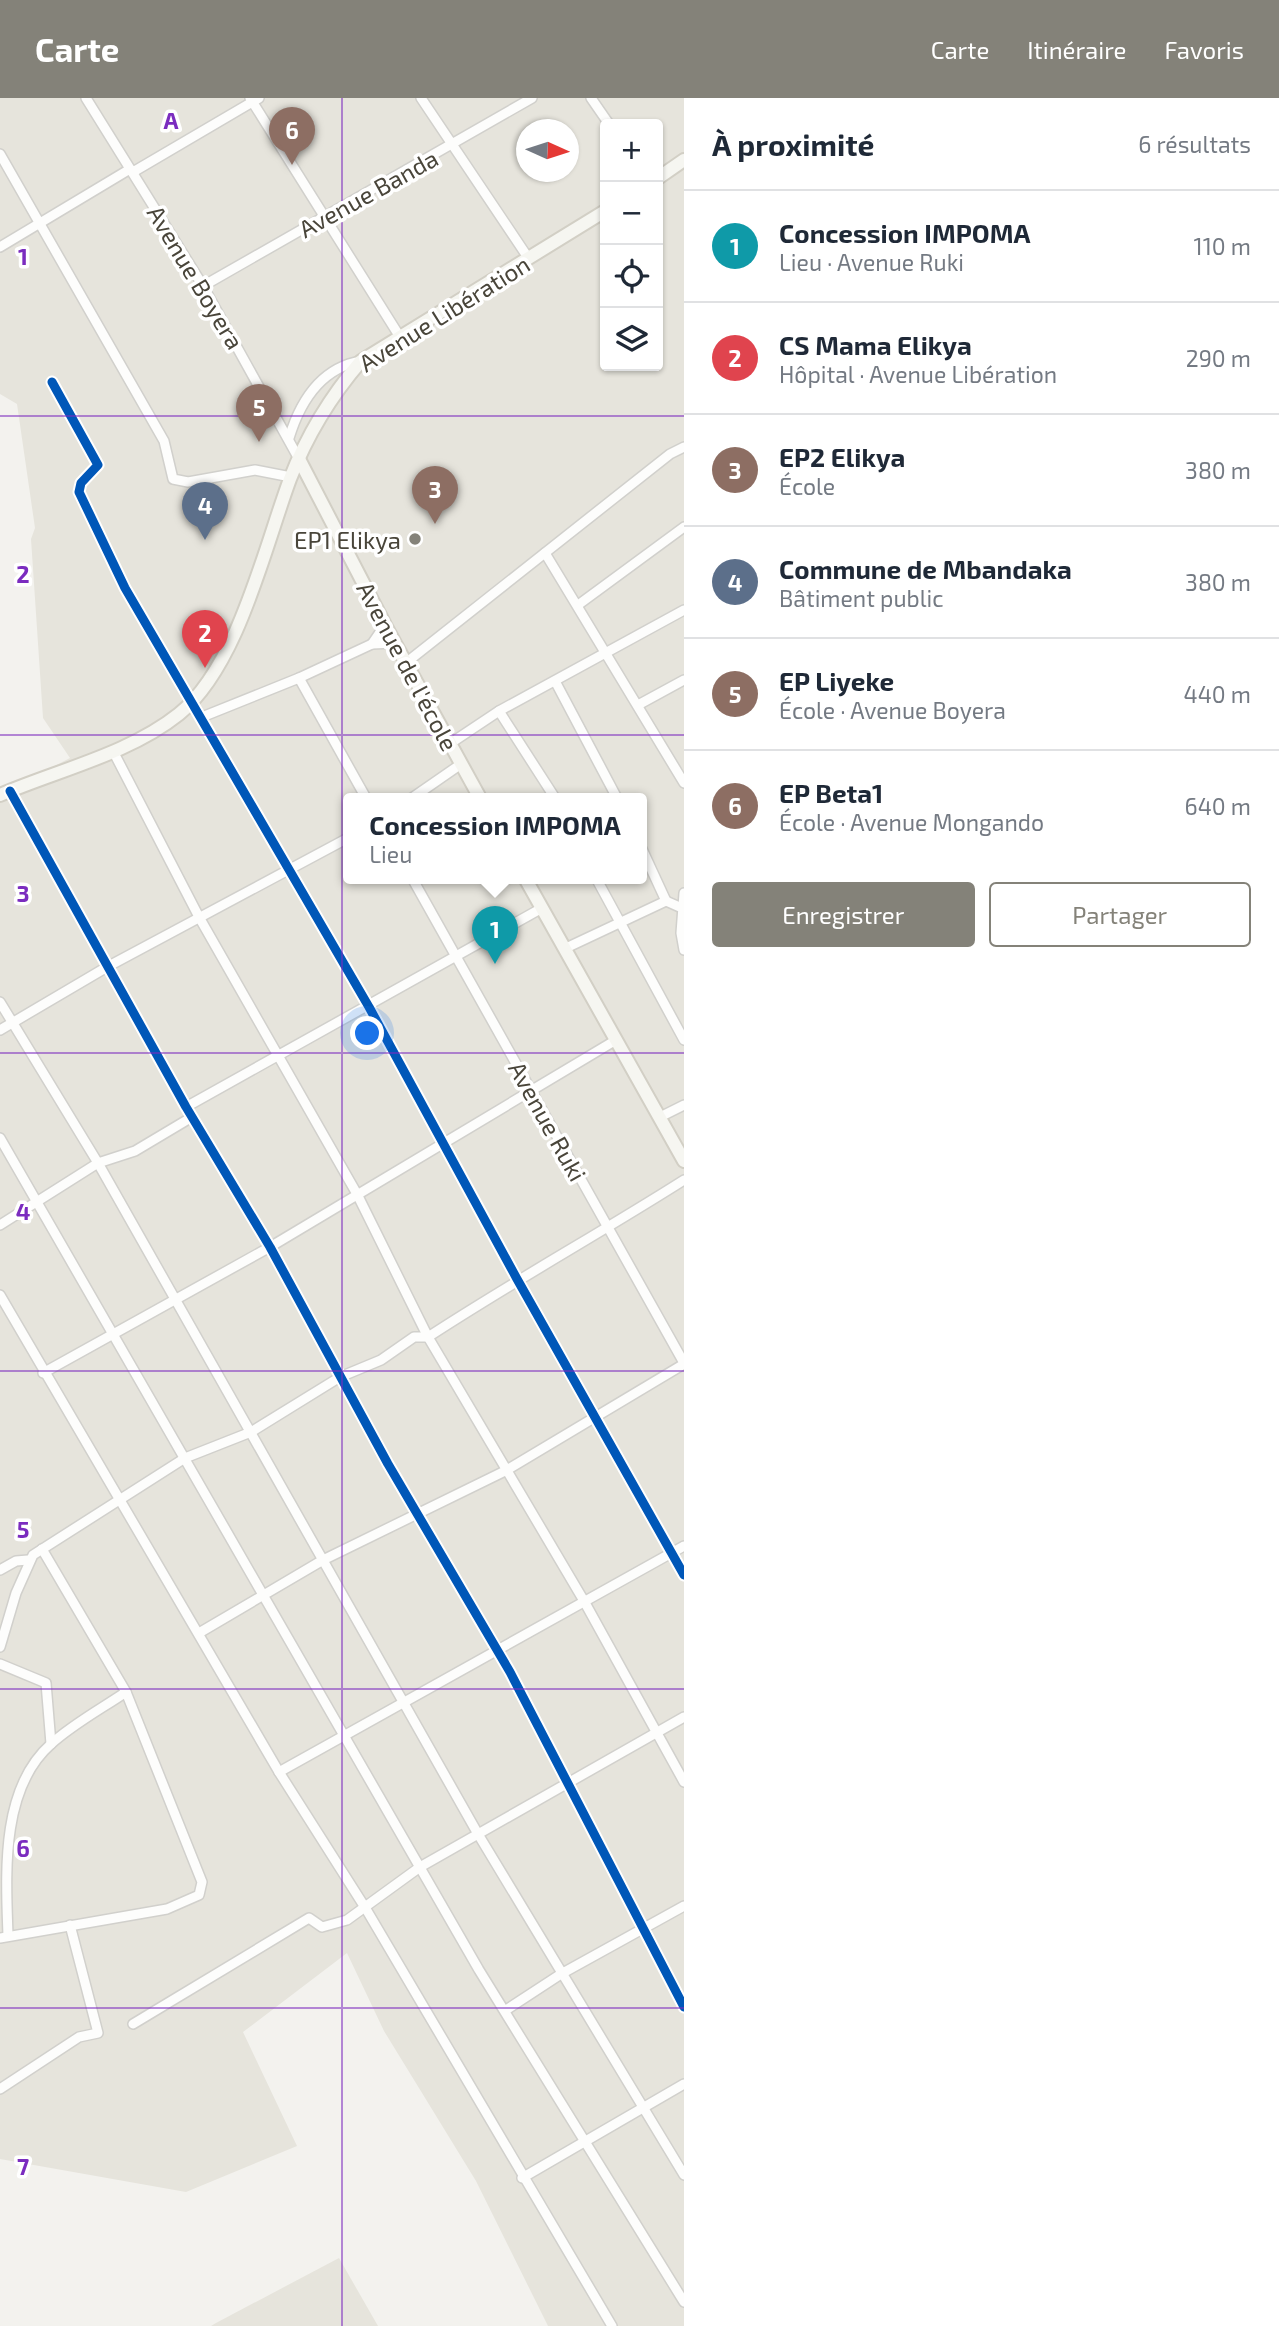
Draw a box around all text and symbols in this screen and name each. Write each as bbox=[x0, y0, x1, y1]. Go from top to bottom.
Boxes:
text: Carte bbox=[35, 29, 119, 69]
text: Carte bbox=[931, 35, 989, 64]
text: Itinéraire bbox=[1027, 35, 1126, 64]
text: Favoris bbox=[1164, 35, 1244, 64]
text: A bbox=[163, 106, 179, 134]
pin: 6 bbox=[269, 107, 315, 165]
north arrow bbox=[516, 119, 579, 182]
map controls bbox=[600, 119, 663, 371]
button: + bbox=[600, 119, 663, 182]
text: À proximité bbox=[712, 126, 874, 162]
text: 6 résultats bbox=[1138, 130, 1251, 158]
street label: Avenue Banda bbox=[293, 143, 443, 243]
button: − bbox=[600, 182, 663, 245]
street label: Avenue Boyera bbox=[142, 200, 250, 354]
text: Concession IMPOMA bbox=[779, 217, 1030, 248]
text: 1 bbox=[730, 232, 740, 260]
text: 110 m bbox=[1194, 232, 1251, 260]
text: 1 bbox=[18, 242, 28, 270]
button: locate bbox=[600, 245, 663, 308]
text: Lieu · Avenue Ruki bbox=[779, 248, 964, 276]
street label: Avenue Libération bbox=[353, 249, 535, 377]
button: layers bbox=[600, 308, 663, 371]
text: CS Mama Elikya bbox=[779, 329, 972, 360]
text: 2 bbox=[728, 344, 742, 372]
text: 290 m bbox=[1186, 344, 1251, 372]
text: Hôpital · Avenue Libération bbox=[779, 360, 1057, 388]
pin: 5 bbox=[236, 384, 282, 442]
text: EP2 Elikya bbox=[779, 441, 905, 472]
text: 3 bbox=[728, 456, 742, 484]
text: 380 m bbox=[1185, 456, 1251, 484]
pin: 3 bbox=[412, 466, 458, 524]
text: École bbox=[779, 472, 835, 500]
pin: 4 bbox=[182, 482, 228, 540]
place label: EP1 Elikya bbox=[294, 525, 401, 554]
marker: EP1 Elikya bbox=[407, 531, 423, 547]
text: Commune de Mbandaka bbox=[779, 553, 1072, 584]
text: 2 bbox=[16, 560, 30, 588]
text: 4 bbox=[728, 568, 742, 596]
text: 380 m bbox=[1185, 568, 1251, 596]
street label: Avenue de l'école bbox=[351, 577, 465, 755]
text: Bâtiment public bbox=[779, 584, 943, 612]
pin: 2 bbox=[182, 610, 228, 668]
text: EP Liyeke bbox=[779, 665, 894, 696]
text: 5 bbox=[729, 680, 741, 708]
text: 440 m bbox=[1184, 680, 1251, 708]
text: École · Avenue Boyera bbox=[779, 696, 1006, 724]
text: EP Beta1 bbox=[779, 777, 883, 808]
text: 6 bbox=[728, 792, 742, 820]
text: 640 m bbox=[1185, 792, 1251, 820]
popup bbox=[343, 793, 647, 884]
text: École · Avenue Mongando bbox=[779, 808, 1044, 836]
text: Concession IMPOMA bbox=[369, 809, 621, 840]
text: Lieu bbox=[369, 840, 412, 868]
text: 3 bbox=[16, 879, 30, 907]
button: Enregistrer bbox=[712, 882, 975, 947]
button: Partager bbox=[989, 882, 1251, 947]
pin: 1 bbox=[472, 906, 518, 964]
your location bbox=[350, 1016, 384, 1050]
street label: Avenue Ruki bbox=[503, 1056, 593, 1186]
text: 4 bbox=[16, 1197, 30, 1225]
text: 5 bbox=[17, 1515, 29, 1543]
text: 6 bbox=[16, 1834, 30, 1862]
text: 7 bbox=[17, 2152, 29, 2180]

